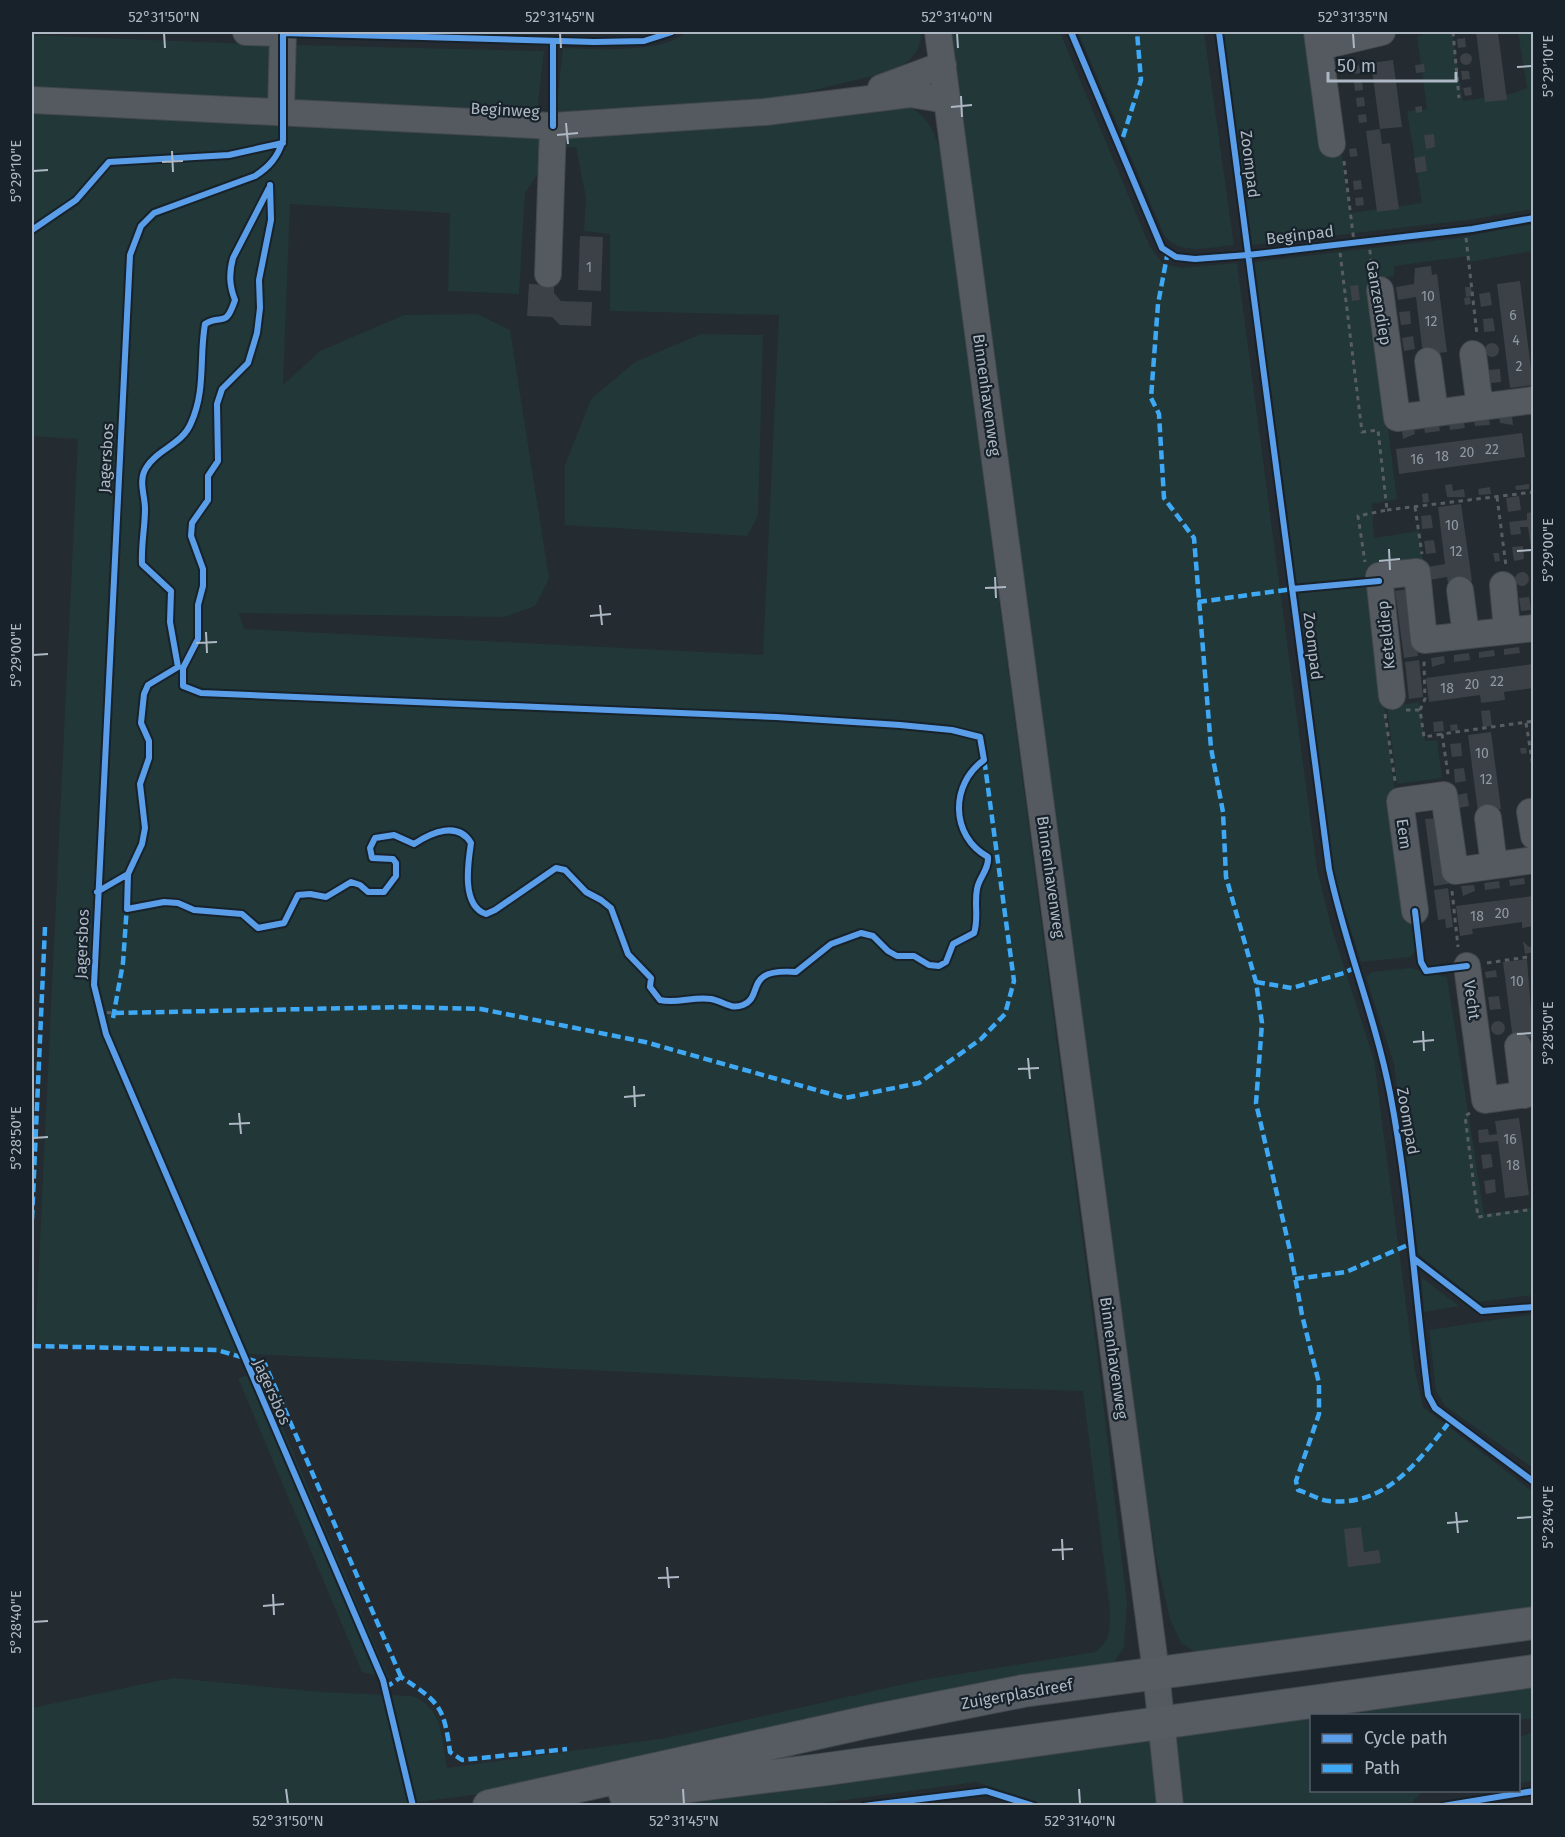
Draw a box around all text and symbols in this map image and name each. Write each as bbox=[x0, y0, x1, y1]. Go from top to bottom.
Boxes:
text: 52°31'50"N bbox=[128, 8, 200, 26]
text: 52°31'45"N bbox=[525, 8, 595, 26]
text: 52°31'40"N bbox=[921, 8, 993, 26]
text: 52°31'35"N bbox=[1318, 8, 1388, 26]
text: 5°29'10"E bbox=[1539, 35, 1557, 97]
scale bar bbox=[1328, 45, 1456, 83]
text: 50 m bbox=[1337, 55, 1376, 77]
street label: Beginweg bbox=[470, 99, 541, 121]
street label: Zoompad bbox=[1236, 129, 1264, 199]
text: 5°29'10"E bbox=[7, 140, 25, 202]
street label: Beginpad bbox=[1265, 221, 1335, 249]
house number: 1 bbox=[586, 259, 592, 276]
street label: Ganzendiep bbox=[1362, 259, 1396, 347]
house number: 10 bbox=[1421, 288, 1435, 305]
house number: 6 bbox=[1509, 307, 1517, 324]
house number: 12 bbox=[1425, 313, 1438, 330]
house number: 4 bbox=[1512, 332, 1520, 349]
street label: Binnenhavenweg bbox=[969, 333, 1005, 458]
house number: 2 bbox=[1516, 358, 1523, 375]
street label: Jagersbos bbox=[95, 423, 117, 493]
house number: 22 bbox=[1485, 441, 1499, 458]
house number: 20 bbox=[1460, 444, 1475, 461]
house number: 18 bbox=[1435, 448, 1449, 465]
house number: 16 bbox=[1410, 451, 1424, 468]
house number: 10 bbox=[1445, 517, 1459, 534]
text: 5°29'00"E bbox=[1539, 518, 1557, 582]
house number: 12 bbox=[1450, 543, 1463, 560]
street label: Keteldiep bbox=[1373, 600, 1399, 670]
street label: Zoompad bbox=[1299, 611, 1327, 681]
text: 5°29'00"E bbox=[7, 623, 25, 687]
house number: 22 bbox=[1490, 673, 1504, 690]
house number: 20 bbox=[1465, 676, 1480, 693]
house number: 18 bbox=[1440, 680, 1454, 697]
house number: 10 bbox=[1475, 745, 1489, 762]
house number: 12 bbox=[1480, 771, 1493, 788]
street label: Binnenhavenweg bbox=[1033, 815, 1069, 940]
street label: Eem bbox=[1392, 817, 1416, 851]
house number: 20 bbox=[1495, 905, 1510, 922]
house number: 18 bbox=[1470, 908, 1484, 925]
street label: Jagersbos bbox=[71, 909, 93, 979]
house number: 10 bbox=[1510, 973, 1524, 990]
street label: Vecht bbox=[1460, 979, 1484, 1021]
text: 5°28'50"E bbox=[1539, 1001, 1557, 1065]
street label: Zoompad bbox=[1393, 1086, 1423, 1156]
text: 5°28'50"E bbox=[7, 1106, 25, 1170]
house number: 16 bbox=[1503, 1131, 1517, 1148]
house number: 18 bbox=[1506, 1157, 1520, 1174]
street label: Binnenhavenweg bbox=[1096, 1296, 1132, 1421]
street label: Jagersbos bbox=[249, 1356, 295, 1428]
text: 5°28'40"E bbox=[1539, 1485, 1557, 1549]
text: 5°28'40"E bbox=[7, 1590, 25, 1654]
street label: Zuigerplasdreef bbox=[960, 1675, 1076, 1713]
legend bbox=[1310, 1714, 1520, 1792]
text: Cycle path bbox=[1364, 1727, 1448, 1749]
text: Path bbox=[1364, 1757, 1400, 1779]
text: 52°31'50"N bbox=[252, 1812, 324, 1830]
text: 52°31'45"N bbox=[649, 1812, 719, 1830]
text: 52°31'40"N bbox=[1044, 1812, 1116, 1830]

